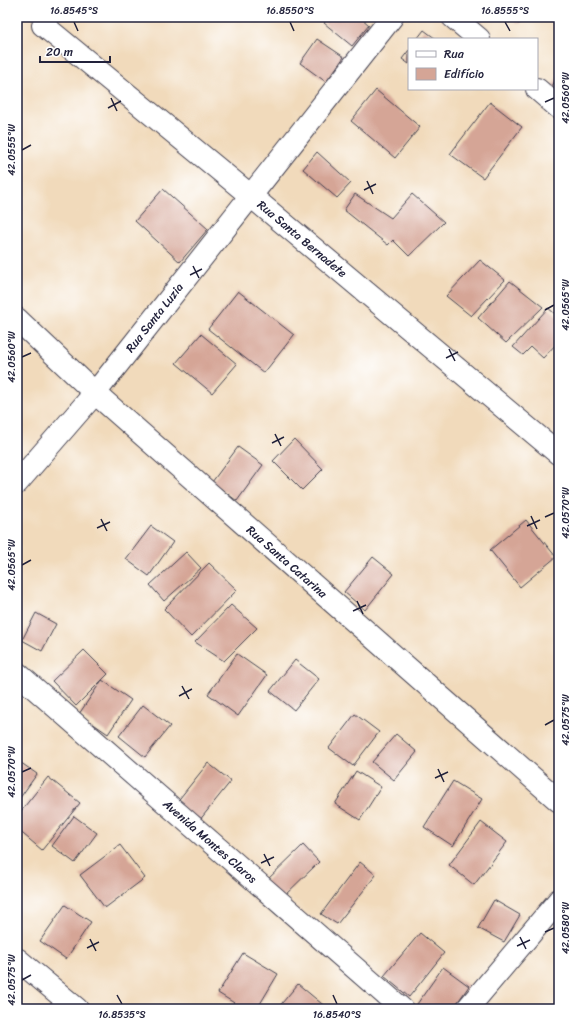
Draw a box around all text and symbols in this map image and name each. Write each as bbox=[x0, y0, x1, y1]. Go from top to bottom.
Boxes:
text: 16.8545°S bbox=[50, 2, 99, 20]
text: 16.8550°S bbox=[266, 2, 315, 20]
text: 16.8555°S bbox=[481, 2, 530, 20]
scale bar bbox=[40, 38, 110, 64]
legend bbox=[408, 38, 538, 90]
text: 20 m bbox=[46, 41, 73, 63]
text: Rua bbox=[444, 43, 465, 65]
text: Edifício bbox=[444, 63, 484, 85]
text: 42.0560°W bbox=[557, 72, 575, 124]
text: 42.0555°W bbox=[3, 124, 21, 176]
street label: Rua Santa Bernadete bbox=[252, 194, 352, 283]
street label: Rua Santa Luzia bbox=[120, 278, 189, 358]
text: 42.0565°W bbox=[557, 279, 575, 331]
text: 42.0560°W bbox=[3, 331, 21, 383]
text: 42.0570°W bbox=[557, 487, 575, 539]
street label: Rua Santa Catarina bbox=[241, 520, 333, 604]
text: 42.0565°W bbox=[3, 539, 21, 591]
text: 42.0575°W bbox=[557, 694, 575, 746]
text: 42.0570°W bbox=[3, 746, 21, 798]
street label: Avenida Montes Claros bbox=[157, 793, 262, 889]
text: 42.0580°W bbox=[557, 902, 575, 954]
text: 42.0575°W bbox=[3, 954, 21, 1006]
text: 16.8535°S bbox=[98, 1006, 146, 1024]
text: 16.8540°S bbox=[313, 1006, 362, 1024]

